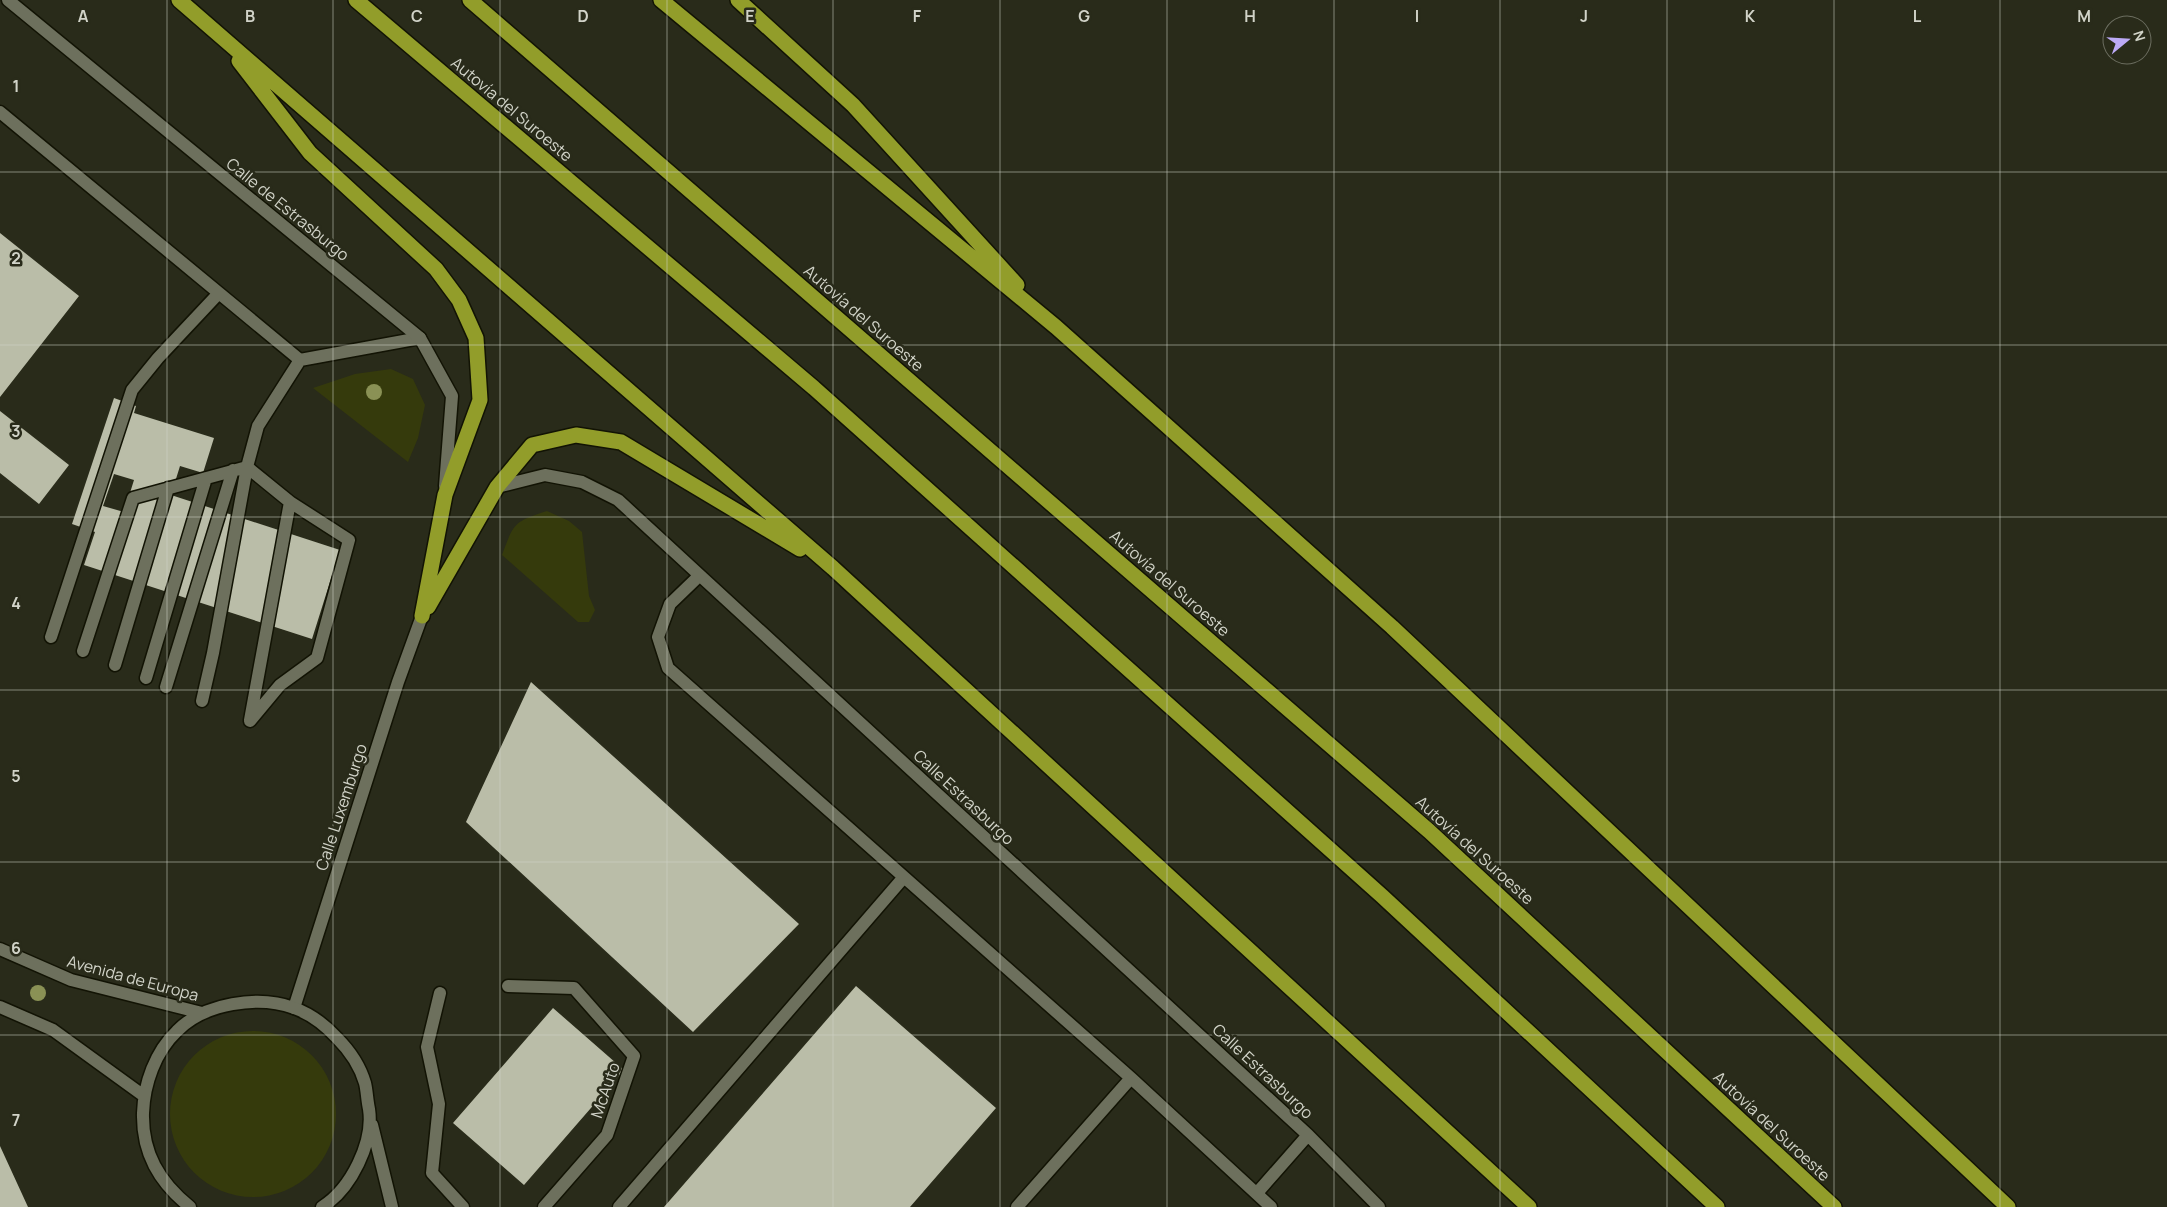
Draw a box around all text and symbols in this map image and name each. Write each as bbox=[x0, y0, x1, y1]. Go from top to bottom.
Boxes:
text: A bbox=[78, 5, 89, 27]
text: B bbox=[245, 5, 255, 27]
text: C bbox=[411, 5, 423, 27]
text: D bbox=[577, 5, 589, 27]
text: E bbox=[745, 5, 755, 27]
text: F bbox=[913, 5, 922, 27]
text: G bbox=[1078, 5, 1090, 27]
text: H bbox=[1244, 5, 1256, 27]
text: I bbox=[1415, 5, 1419, 27]
text: J bbox=[1580, 5, 1588, 27]
text: K bbox=[1745, 5, 1756, 27]
text: L bbox=[1913, 5, 1922, 27]
text: M bbox=[2077, 5, 2091, 27]
north arrow bbox=[2102, 15, 2152, 65]
text: N bbox=[2129, 28, 2150, 44]
street label: Autovía del Suroeste bbox=[447, 52, 577, 166]
text: 1 bbox=[12, 75, 20, 97]
street label: Calle de Estrasburgo bbox=[222, 152, 354, 266]
text: 2 bbox=[11, 247, 21, 269]
street label: Autovía del Suroeste bbox=[799, 260, 929, 376]
text: 3 bbox=[11, 420, 21, 442]
street label: Autovía del Suroeste bbox=[1105, 525, 1235, 641]
text: 4 bbox=[11, 592, 21, 614]
street label: Calle Luxemburgo bbox=[310, 741, 372, 873]
street label: Calle Estrasburgo bbox=[909, 744, 1019, 850]
text: 5 bbox=[11, 765, 21, 787]
street label: Autovía del Suroeste bbox=[1411, 791, 1539, 909]
text: 6 bbox=[11, 937, 21, 959]
street label: Avenida de Europa bbox=[65, 950, 201, 1006]
street label: Calle Estrasburgo bbox=[1208, 1018, 1318, 1124]
street label: McAuto bbox=[585, 1059, 625, 1121]
street label: Autovía del Suroeste bbox=[1709, 1066, 1835, 1186]
text: 7 bbox=[12, 1109, 20, 1131]

